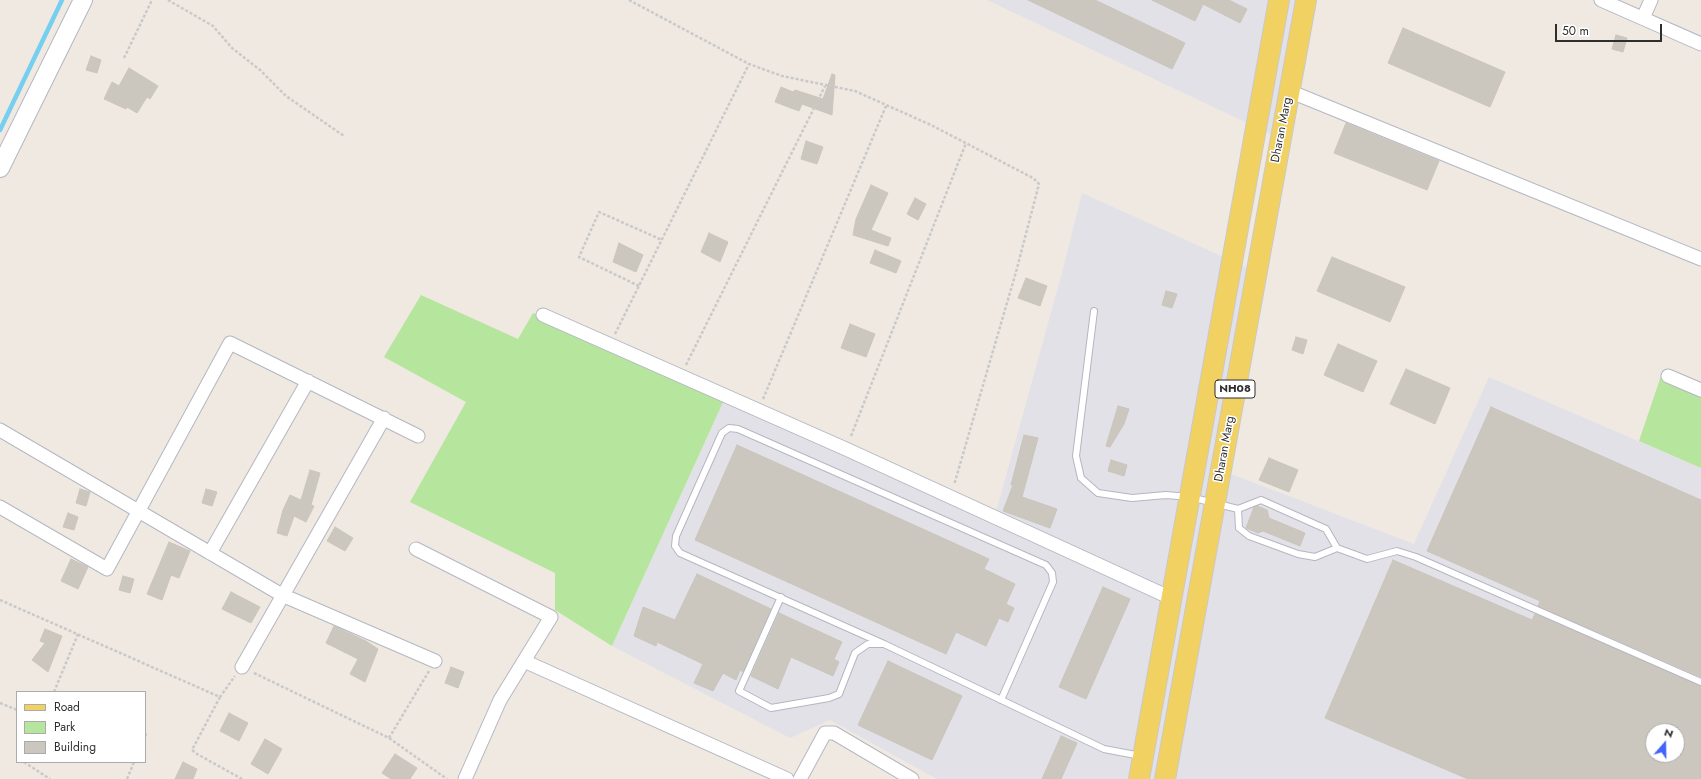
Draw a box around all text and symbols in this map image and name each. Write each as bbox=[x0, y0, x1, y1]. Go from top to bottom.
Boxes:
scale bar bbox=[1557, 16, 1664, 42]
text: 50 m bbox=[1562, 22, 1589, 40]
street label: Dharan Marg bbox=[1269, 96, 1295, 164]
road number: NH08 bbox=[1215, 380, 1255, 398]
street label: Dharan Marg bbox=[1212, 415, 1238, 483]
legend bbox=[16, 691, 146, 763]
text: Road bbox=[54, 698, 80, 716]
text: Park bbox=[54, 718, 75, 736]
north arrow bbox=[1645, 723, 1685, 763]
text: N bbox=[1662, 724, 1676, 742]
text: Building bbox=[54, 738, 96, 756]

